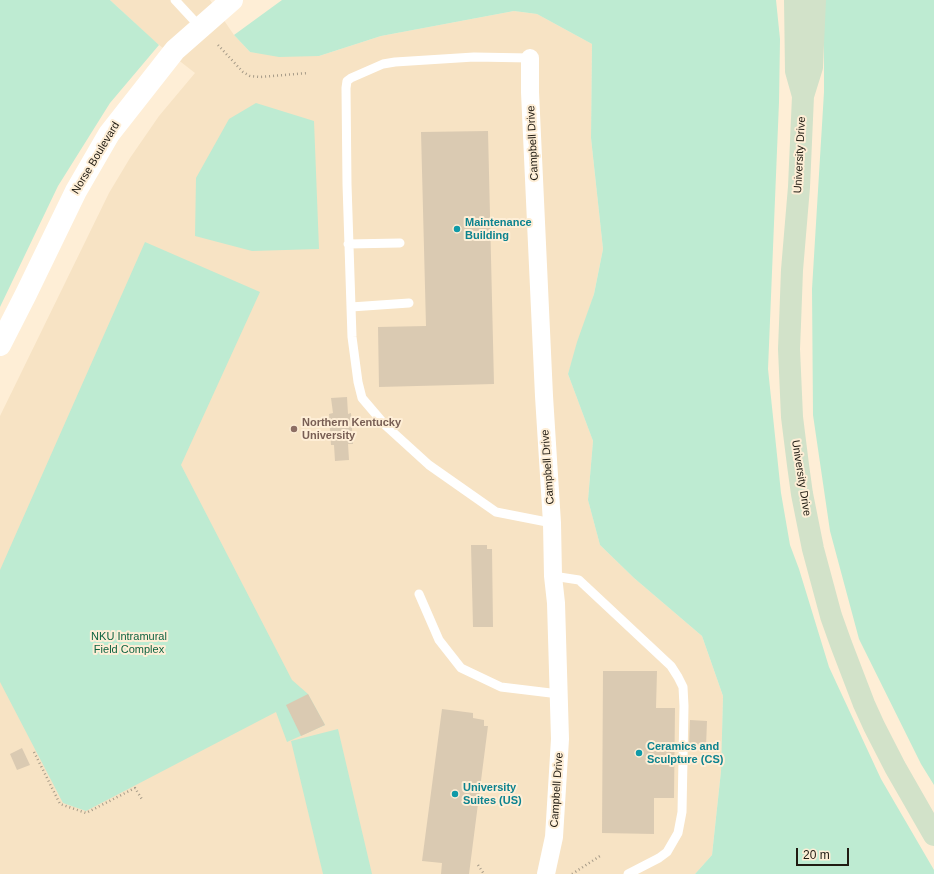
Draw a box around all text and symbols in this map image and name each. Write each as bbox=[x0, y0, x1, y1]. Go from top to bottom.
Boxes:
street label: Campbell Drive bbox=[524, 105, 542, 181]
street label: University Drive bbox=[791, 116, 809, 194]
street label: Norse Boulevard bbox=[69, 119, 123, 197]
place label: Maintenance Building bbox=[465, 216, 532, 242]
marker: Maintenance Building bbox=[452, 224, 462, 234]
place label: Northern Kentucky University bbox=[302, 416, 401, 442]
marker: Northern Kentucky University bbox=[289, 424, 299, 434]
street label: Campbell Drive bbox=[539, 429, 557, 505]
street label: University Drive bbox=[788, 439, 814, 517]
park label: NKU Intramural Field Complex bbox=[91, 630, 167, 656]
place label: Ceramics and Sculpture (CS) bbox=[647, 740, 723, 766]
marker: Ceramics and Sculpture (CS) bbox=[634, 748, 644, 758]
street label: Campbell Drive bbox=[548, 752, 566, 828]
place label: University Suites (US) bbox=[463, 781, 522, 807]
marker: University Suites (US) bbox=[450, 789, 460, 799]
scale bar bbox=[798, 840, 851, 866]
text: 20 m bbox=[803, 848, 830, 862]

